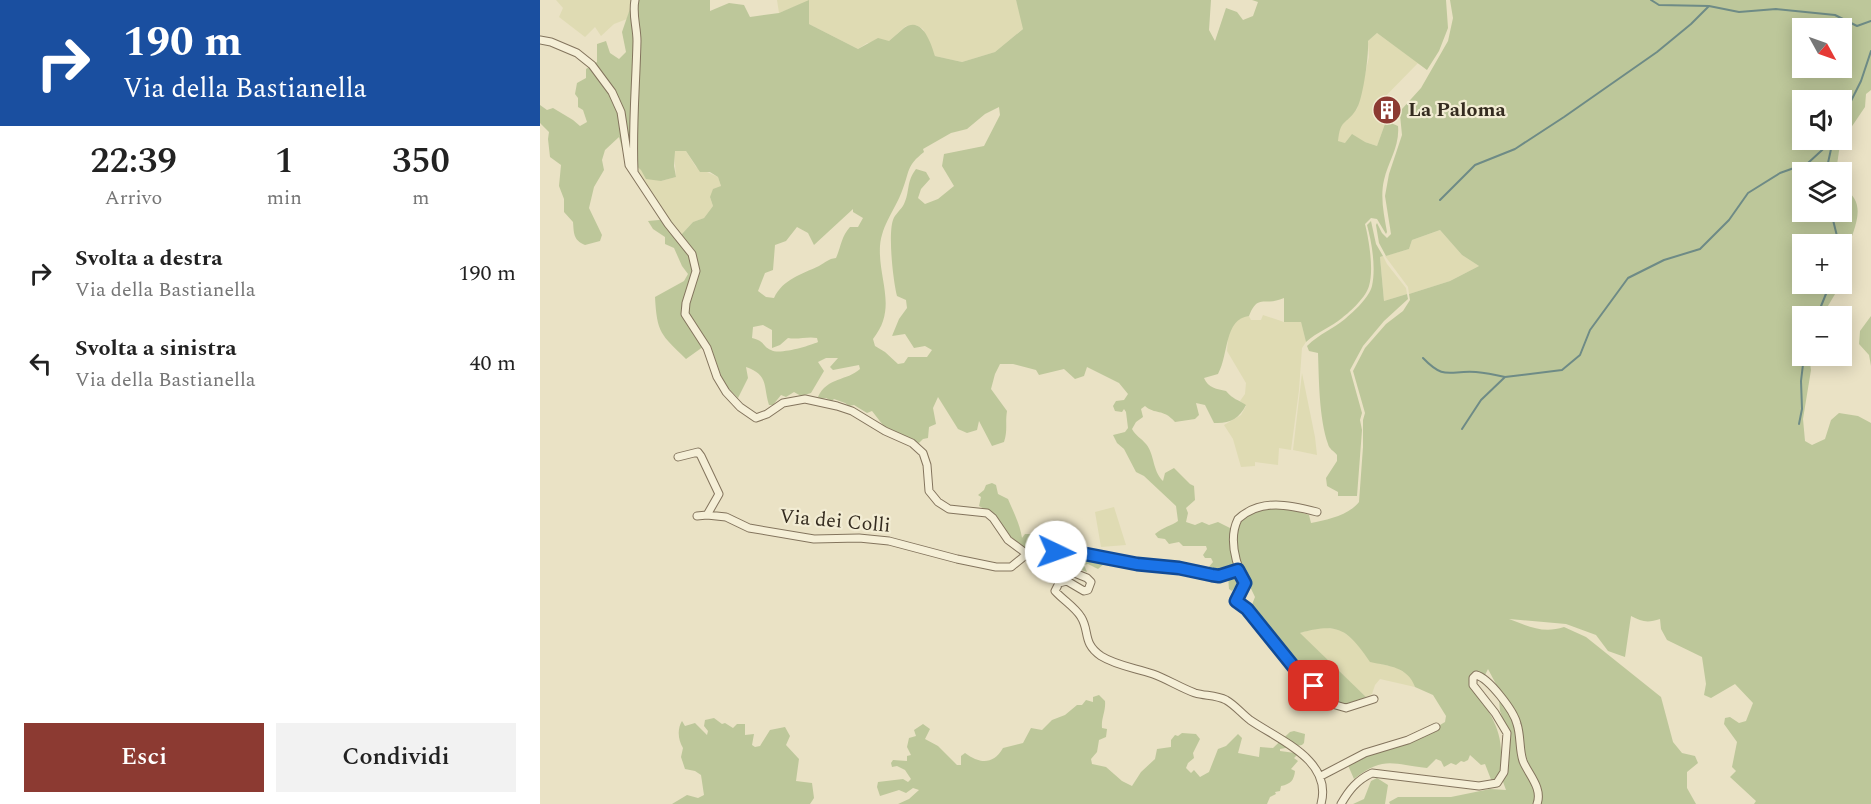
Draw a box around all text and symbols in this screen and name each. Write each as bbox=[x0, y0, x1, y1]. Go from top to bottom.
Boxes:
text: 190 m bbox=[123, 11, 242, 74]
north arrow bbox=[1792, 18, 1852, 78]
map controls bbox=[1792, 18, 1852, 366]
icon: right bbox=[24, 24, 102, 102]
text: Via della Bastianella bbox=[123, 68, 367, 110]
button: sound bbox=[1792, 90, 1852, 150]
building icon: La Paloma bbox=[1371, 94, 1403, 126]
place label: La Paloma bbox=[1408, 95, 1506, 125]
text: 22:39 bbox=[90, 134, 177, 189]
text: 1 bbox=[275, 134, 294, 189]
text: 350 bbox=[392, 134, 450, 189]
button: layers bbox=[1792, 162, 1852, 222]
text: Arrivo bbox=[105, 183, 162, 213]
text: min bbox=[267, 183, 302, 213]
text: m bbox=[412, 183, 430, 213]
button: + bbox=[1792, 234, 1852, 294]
text: Svolta a destra bbox=[75, 242, 222, 275]
icon: right bbox=[24, 257, 57, 290]
text: 190 m bbox=[459, 257, 516, 290]
text: Via della Bastianella bbox=[75, 275, 256, 305]
button: − bbox=[1792, 306, 1852, 366]
text: Svolta a sinistra bbox=[75, 332, 237, 365]
icon: left bbox=[24, 347, 57, 380]
text: 40 m bbox=[470, 347, 516, 380]
text: Via della Bastianella bbox=[75, 365, 256, 395]
street label: Via dei Colli bbox=[778, 501, 892, 541]
position arrow bbox=[1024, 520, 1088, 584]
pin bbox=[1288, 660, 1339, 711]
icon: arrive bbox=[1297, 669, 1330, 702]
button: Esci bbox=[24, 723, 264, 792]
button: Condividi bbox=[276, 723, 516, 792]

